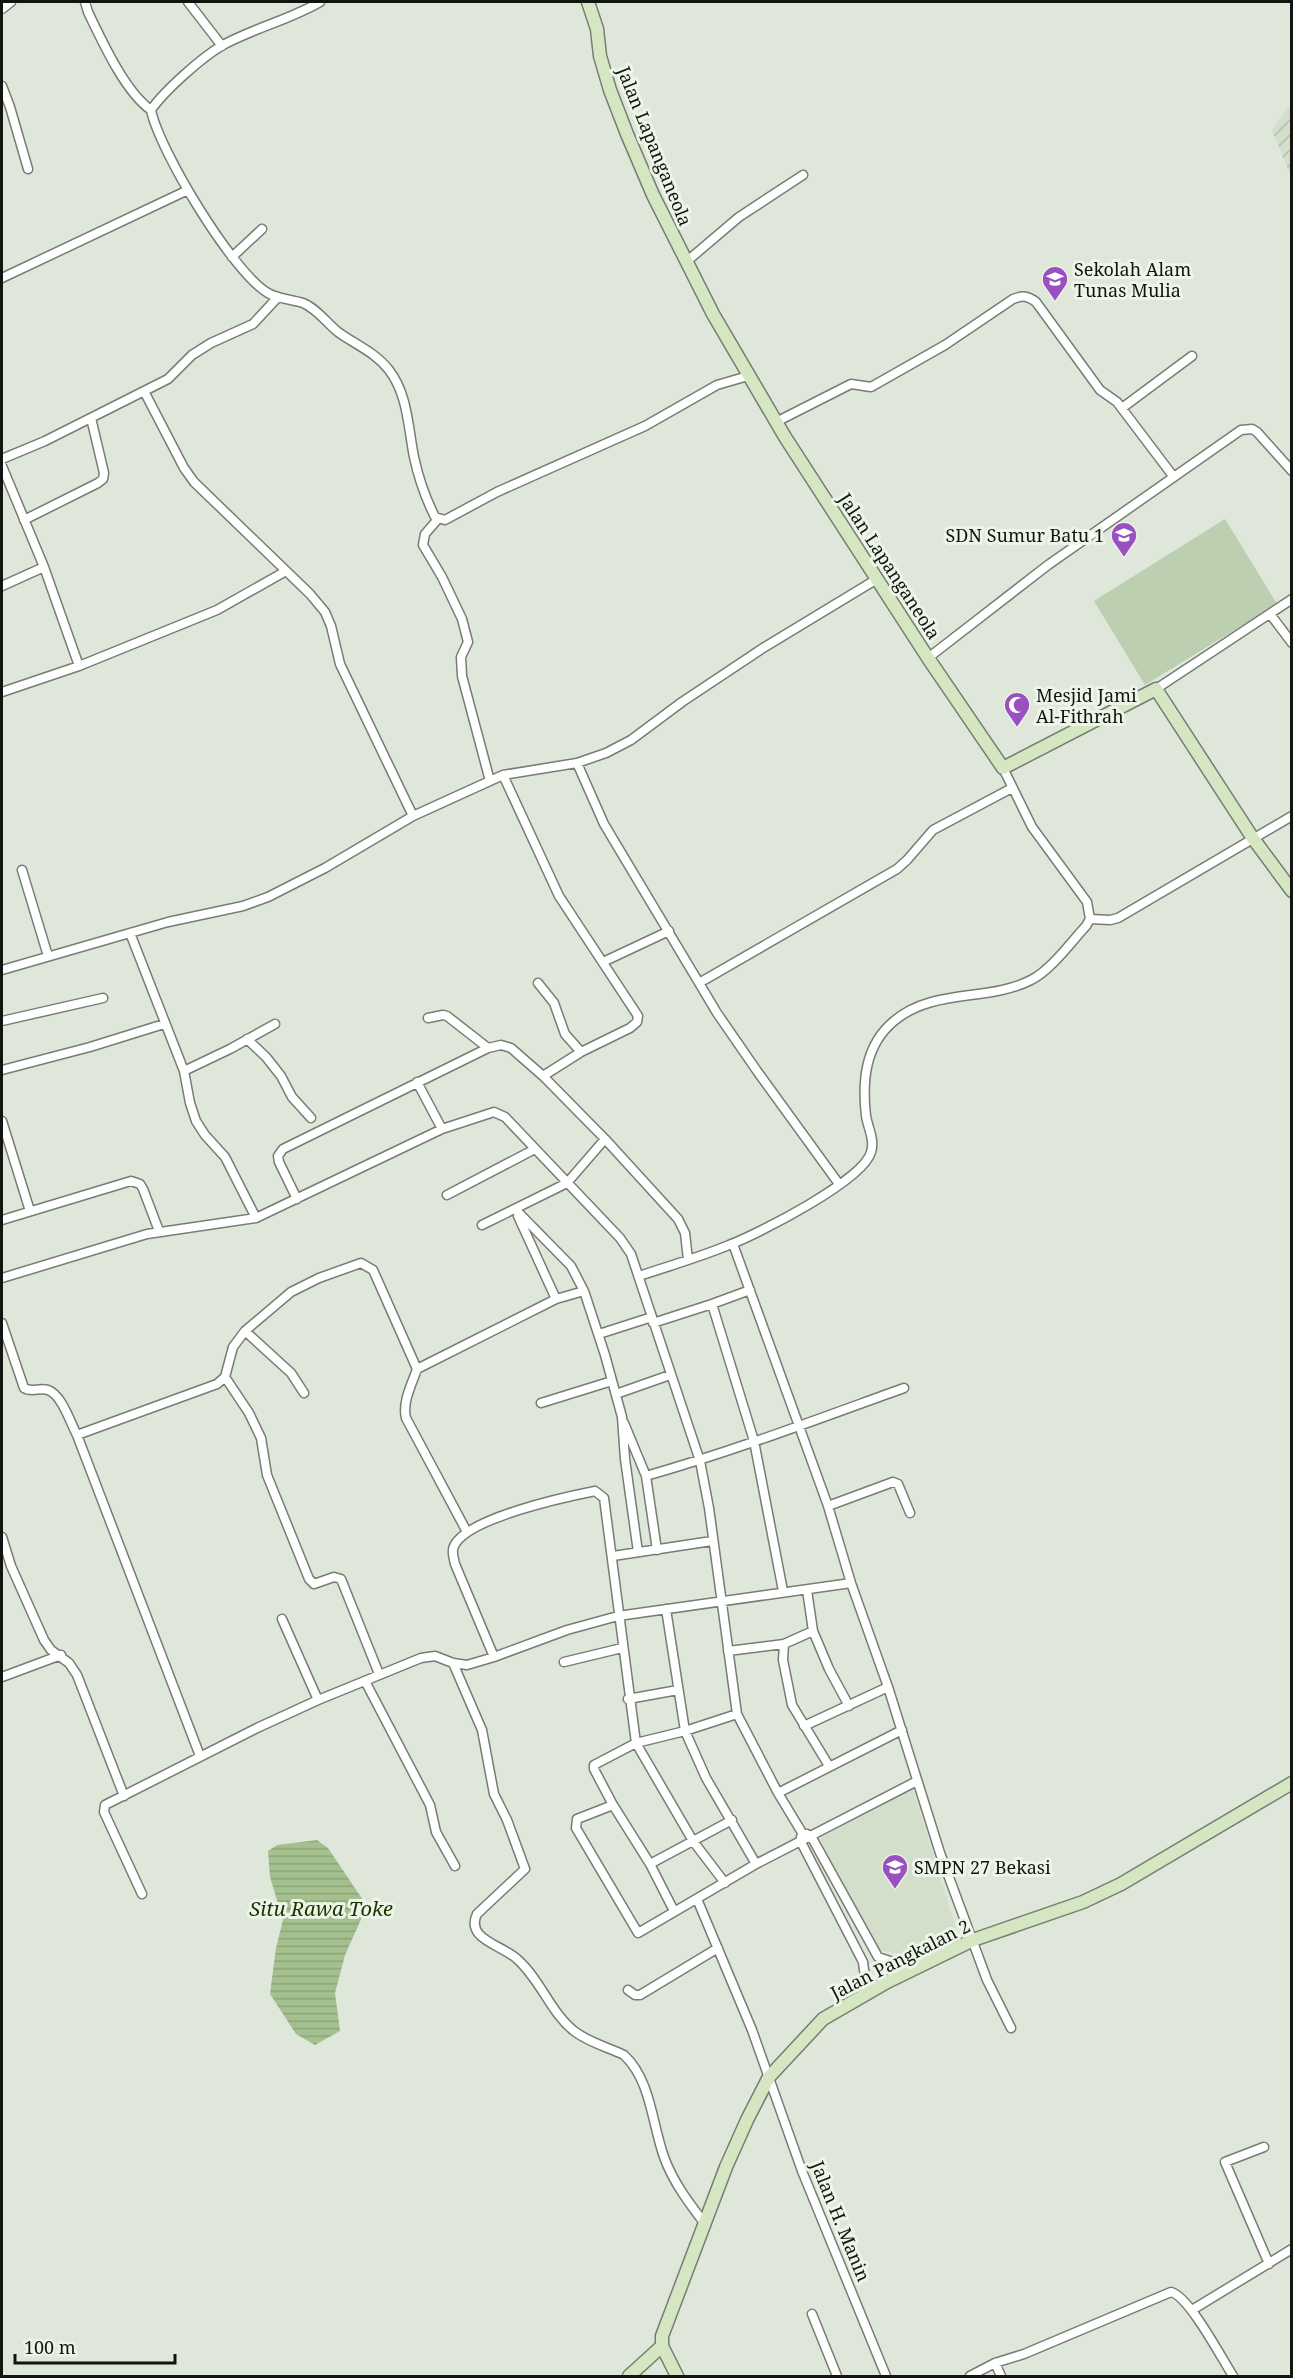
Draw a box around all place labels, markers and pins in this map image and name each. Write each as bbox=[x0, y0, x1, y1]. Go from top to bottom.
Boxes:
place label: Sekolah Alam Tunas Mulia bbox=[1074, 257, 1191, 302]
school or university icon: Sekolah Alam Tunas Mulia bbox=[1040, 264, 1070, 302]
school or university icon: SDN Sumur Batu 1 bbox=[1109, 520, 1139, 558]
place label: SDN Sumur Batu 1 bbox=[945, 523, 1104, 547]
place label: Mesjid Jami Al-Fithrah bbox=[1036, 683, 1137, 728]
mosque icon: Mesjid Jami Al-Fithrah bbox=[1002, 690, 1032, 728]
school or university icon: SMPN 27 Bekasi bbox=[880, 1852, 910, 1890]
place label: SMPN 27 Bekasi bbox=[914, 1855, 1051, 1879]

